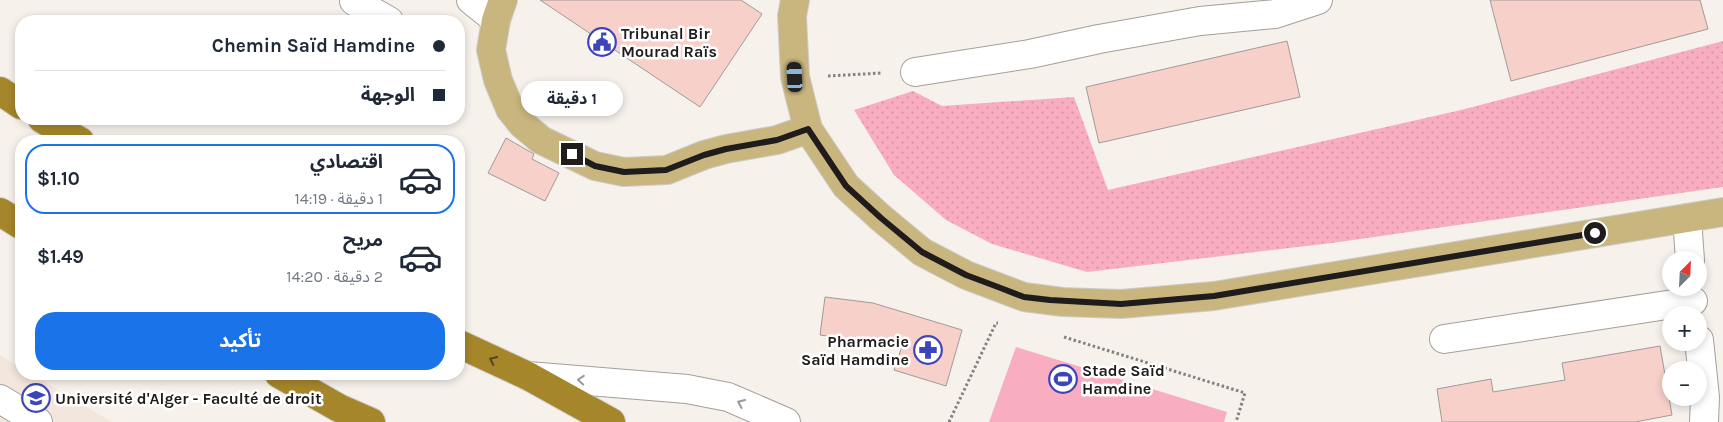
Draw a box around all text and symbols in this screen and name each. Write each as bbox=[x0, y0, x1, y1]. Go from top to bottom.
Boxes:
place label: Tribunal Bir Mourad Raïs bbox=[621, 24, 717, 61]
public building icon: Tribunal Bir Mourad Raïs bbox=[587, 27, 617, 57]
text: Chemin Saïd Hamdine bbox=[212, 35, 415, 57]
car bbox=[786, 62, 803, 92]
callout: 1 دقيقة bbox=[521, 82, 623, 116]
text: الوجهة bbox=[361, 84, 415, 106]
text: 1 دقيقة bbox=[547, 89, 597, 108]
route end bbox=[561, 143, 583, 165]
text: اقتصادي bbox=[310, 151, 383, 173]
icon: car bbox=[398, 157, 443, 202]
text: $1.10 bbox=[37, 168, 80, 190]
text: 1 دقيقة · 14:19 bbox=[295, 189, 383, 208]
route start bbox=[1584, 222, 1606, 244]
text: مريح bbox=[343, 229, 383, 251]
icon: car bbox=[398, 235, 443, 280]
text: $1.49 bbox=[37, 246, 84, 268]
north arrow bbox=[1662, 251, 1708, 296]
map controls bbox=[1662, 251, 1707, 406]
text: 2 دقيقة · 14:20 bbox=[286, 267, 383, 286]
button: + bbox=[1662, 306, 1707, 351]
button: تأكيد bbox=[35, 312, 445, 370]
place label: Pharmacie Saïd Hamdine bbox=[801, 332, 909, 369]
pharmacy icon: Pharmacie Saïd Hamdine bbox=[913, 335, 943, 365]
one-way arrow bbox=[489, 356, 498, 367]
place label: Stade Saïd Hamdine bbox=[1082, 361, 1165, 398]
button: − bbox=[1662, 361, 1707, 406]
sports icon: Stade Saïd Hamdine bbox=[1048, 364, 1078, 394]
one-way arrow bbox=[576, 375, 584, 386]
school or university icon: Université d'Alger - Faculté de droit bbox=[21, 383, 51, 413]
place label: Université d'Alger - Faculté de droit bbox=[55, 389, 322, 408]
one-way arrow bbox=[737, 398, 746, 409]

